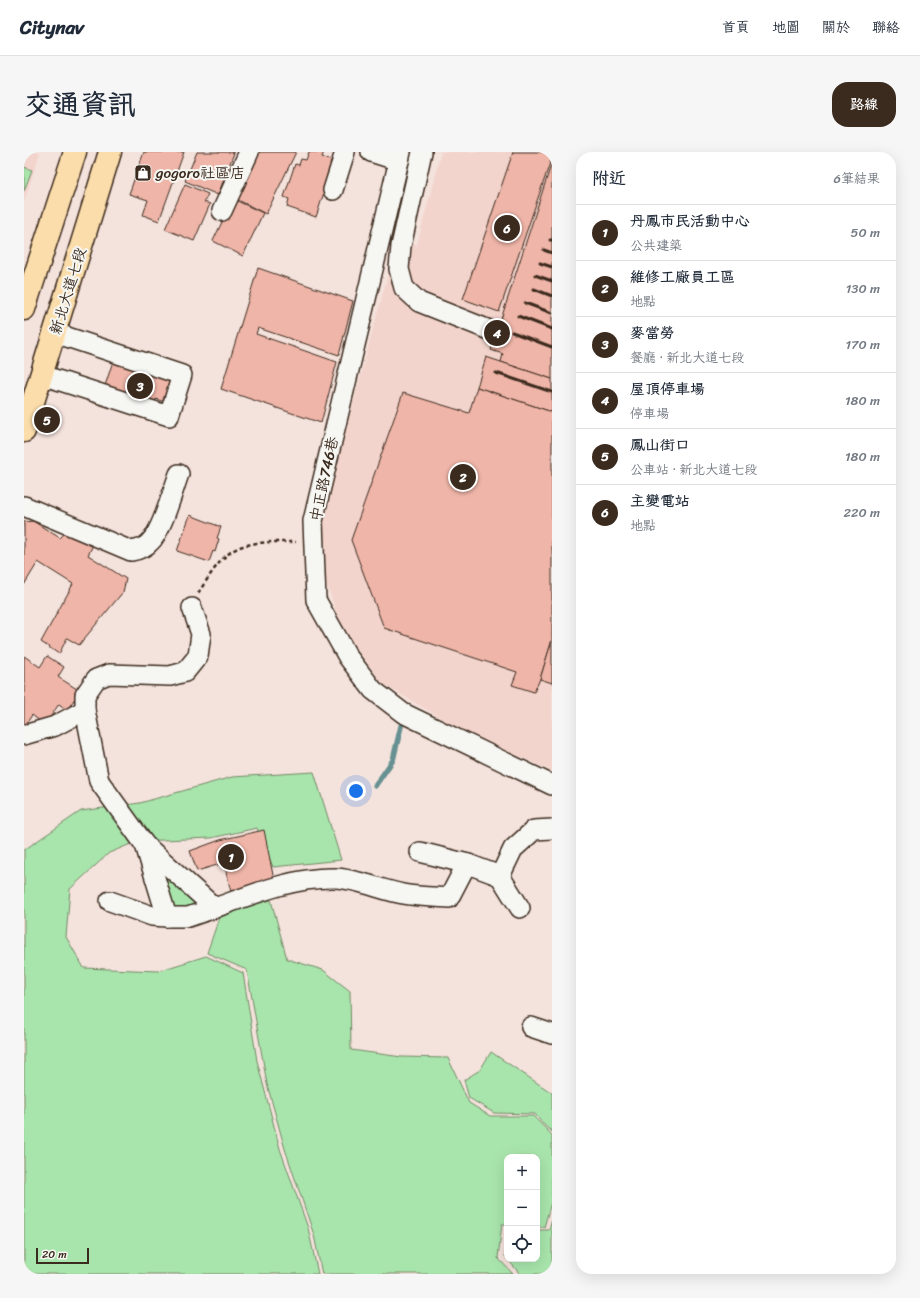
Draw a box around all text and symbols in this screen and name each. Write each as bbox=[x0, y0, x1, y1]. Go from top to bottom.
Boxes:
text: Citynav bbox=[20, 11, 84, 44]
text: 首頁 bbox=[722, 15, 750, 40]
text: 地圖 bbox=[772, 15, 800, 40]
text: 關於 bbox=[822, 15, 850, 40]
text: 聯絡 bbox=[872, 15, 900, 40]
text: 交通資訊 bbox=[24, 80, 136, 129]
button: 路線 bbox=[832, 82, 896, 127]
place label: gogoro社區店 bbox=[155, 160, 245, 186]
shop icon: gogoro社區店 bbox=[133, 163, 153, 183]
text: 附近 bbox=[592, 163, 626, 193]
text: 6筆結果 bbox=[834, 167, 880, 190]
text: 丹鳳市民活動中心 bbox=[630, 208, 750, 234]
pin: 6 bbox=[494, 213, 520, 243]
text: 1 bbox=[602, 221, 608, 244]
text: 50 m bbox=[850, 221, 880, 244]
text: 公共建築 bbox=[630, 234, 682, 257]
street label: 新北大道七段 bbox=[42, 244, 94, 338]
text: 維修工廠員工區 bbox=[630, 264, 735, 290]
text: 2 bbox=[601, 277, 609, 300]
text: 130 m bbox=[846, 277, 880, 300]
text: 地點 bbox=[630, 290, 656, 313]
pin: 4 bbox=[484, 318, 510, 348]
text: 麥當勞 bbox=[630, 320, 675, 346]
text: 3 bbox=[601, 333, 609, 356]
text: 170 m bbox=[845, 333, 880, 356]
text: 餐廳 · 新北大道七段 bbox=[630, 346, 744, 369]
pin: 3 bbox=[127, 371, 153, 401]
text: 屋頂停車場 bbox=[630, 376, 705, 402]
text: 4 bbox=[601, 389, 609, 412]
text: 180 m bbox=[845, 389, 880, 412]
text: 停車場 bbox=[630, 402, 669, 425]
pin: 5 bbox=[34, 405, 60, 435]
text: 鳳山街口 bbox=[630, 432, 690, 458]
street label: 中正路746巷 bbox=[302, 434, 346, 524]
text: 5 bbox=[601, 445, 609, 468]
text: 180 m bbox=[845, 445, 880, 468]
text: 公車站 · 新北大道七段 bbox=[630, 458, 757, 481]
pin: 2 bbox=[450, 462, 476, 492]
text: 主變電站 bbox=[630, 488, 690, 514]
text: 6 bbox=[601, 501, 609, 524]
text: 220 m bbox=[843, 501, 880, 524]
text: 地點 bbox=[630, 514, 656, 537]
your location bbox=[346, 781, 366, 801]
pin: 1 bbox=[218, 842, 244, 872]
map controls bbox=[504, 1154, 540, 1262]
button: + bbox=[504, 1154, 540, 1190]
button: − bbox=[504, 1190, 540, 1226]
button: locate bbox=[504, 1226, 540, 1262]
text: 20 m bbox=[42, 1245, 67, 1264]
scale bar bbox=[36, 1246, 89, 1265]

